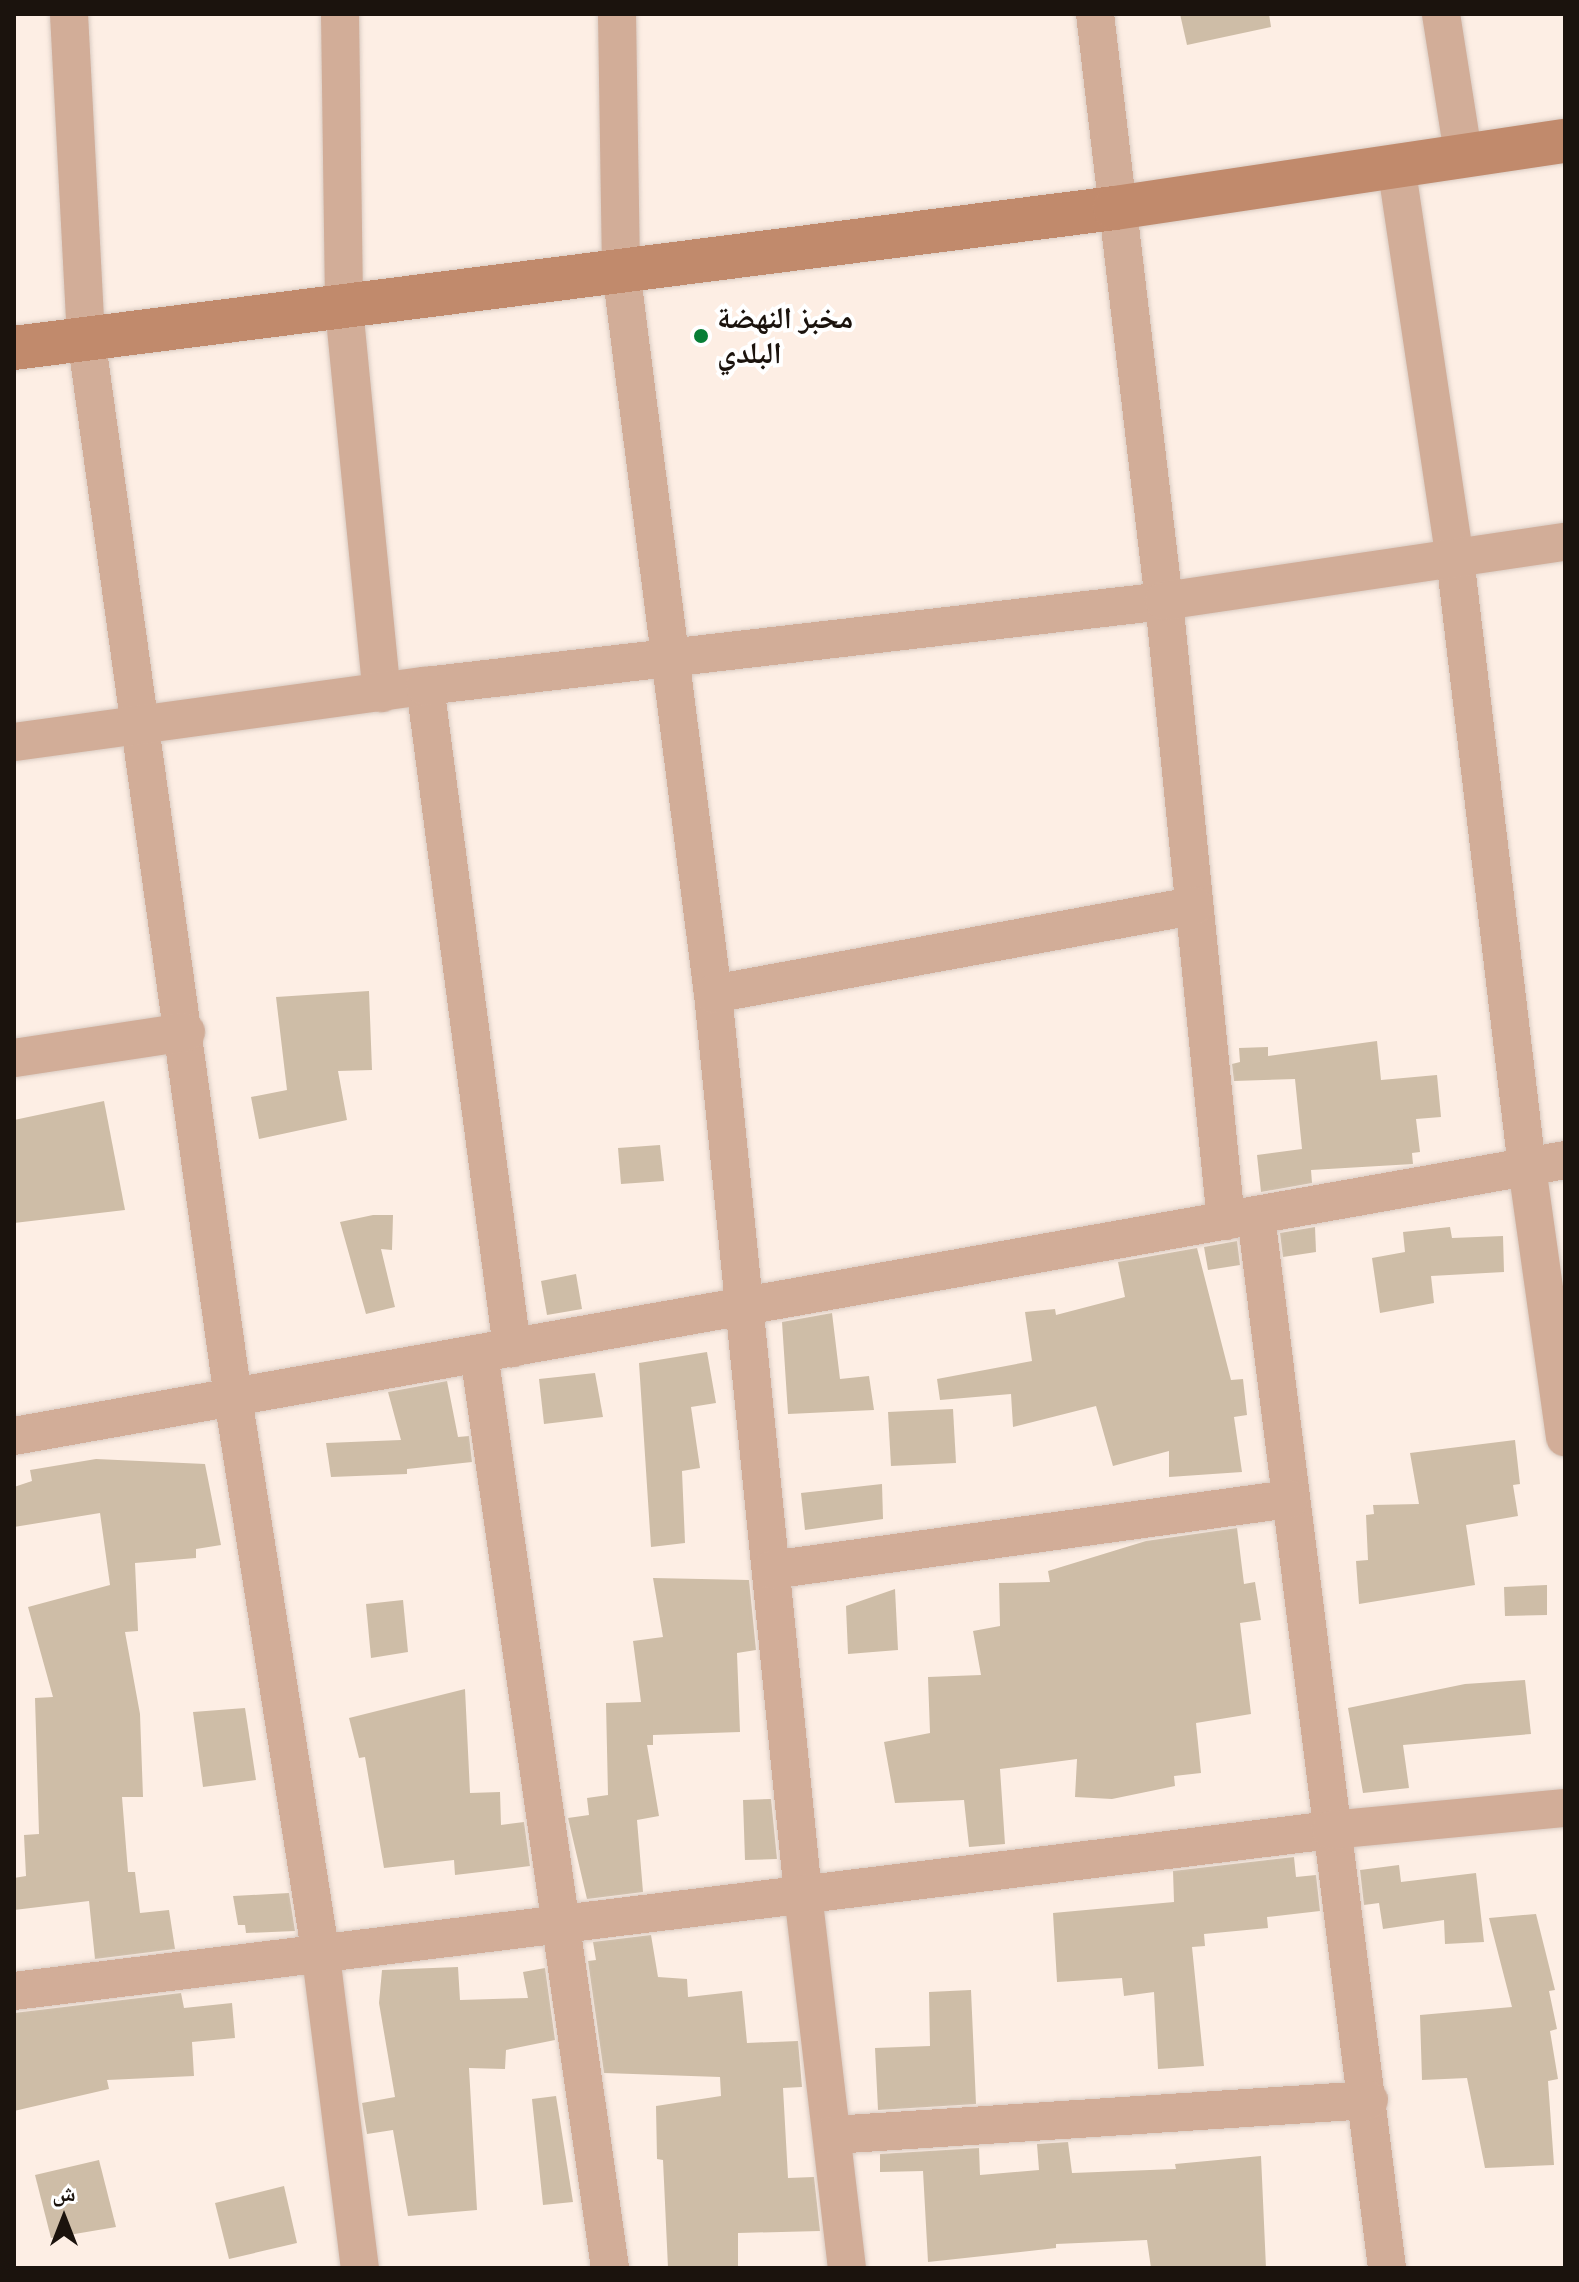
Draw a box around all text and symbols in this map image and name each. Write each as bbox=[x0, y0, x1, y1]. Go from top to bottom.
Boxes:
place label: مخبز النهضة البلدي bbox=[717, 301, 853, 372]
marker: مخبز النهضة البلدي bbox=[692, 327, 710, 345]
north arrow bbox=[24, 2178, 104, 2258]
text: ش bbox=[52, 2180, 76, 2207]

